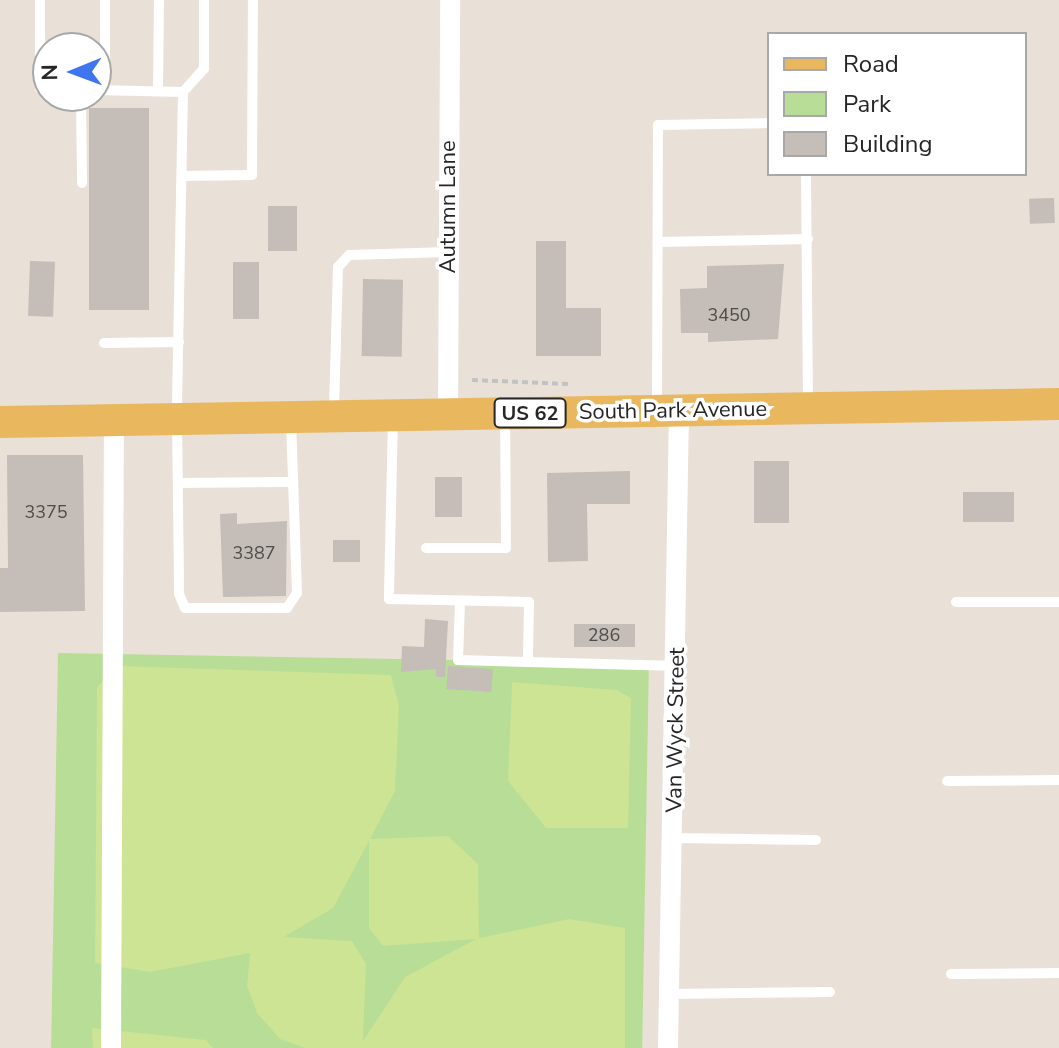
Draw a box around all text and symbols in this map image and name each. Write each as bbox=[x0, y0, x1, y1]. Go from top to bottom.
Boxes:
north arrow bbox=[32, 32, 112, 112]
legend bbox=[767, 32, 1027, 176]
text: Road bbox=[843, 48, 899, 80]
text: N bbox=[35, 64, 65, 81]
text: Park bbox=[843, 88, 891, 120]
text: Building bbox=[843, 128, 933, 160]
street label: Autumn Lane bbox=[436, 140, 462, 274]
house number: 3450 bbox=[707, 304, 751, 326]
street label: South Park Avenue bbox=[579, 396, 767, 426]
road number: US 62 bbox=[492, 397, 568, 429]
house number: 3375 bbox=[24, 501, 68, 523]
house number: 3387 bbox=[232, 542, 276, 564]
house number: 286 bbox=[588, 624, 620, 646]
street label: Van Wyck Street bbox=[661, 647, 691, 813]

